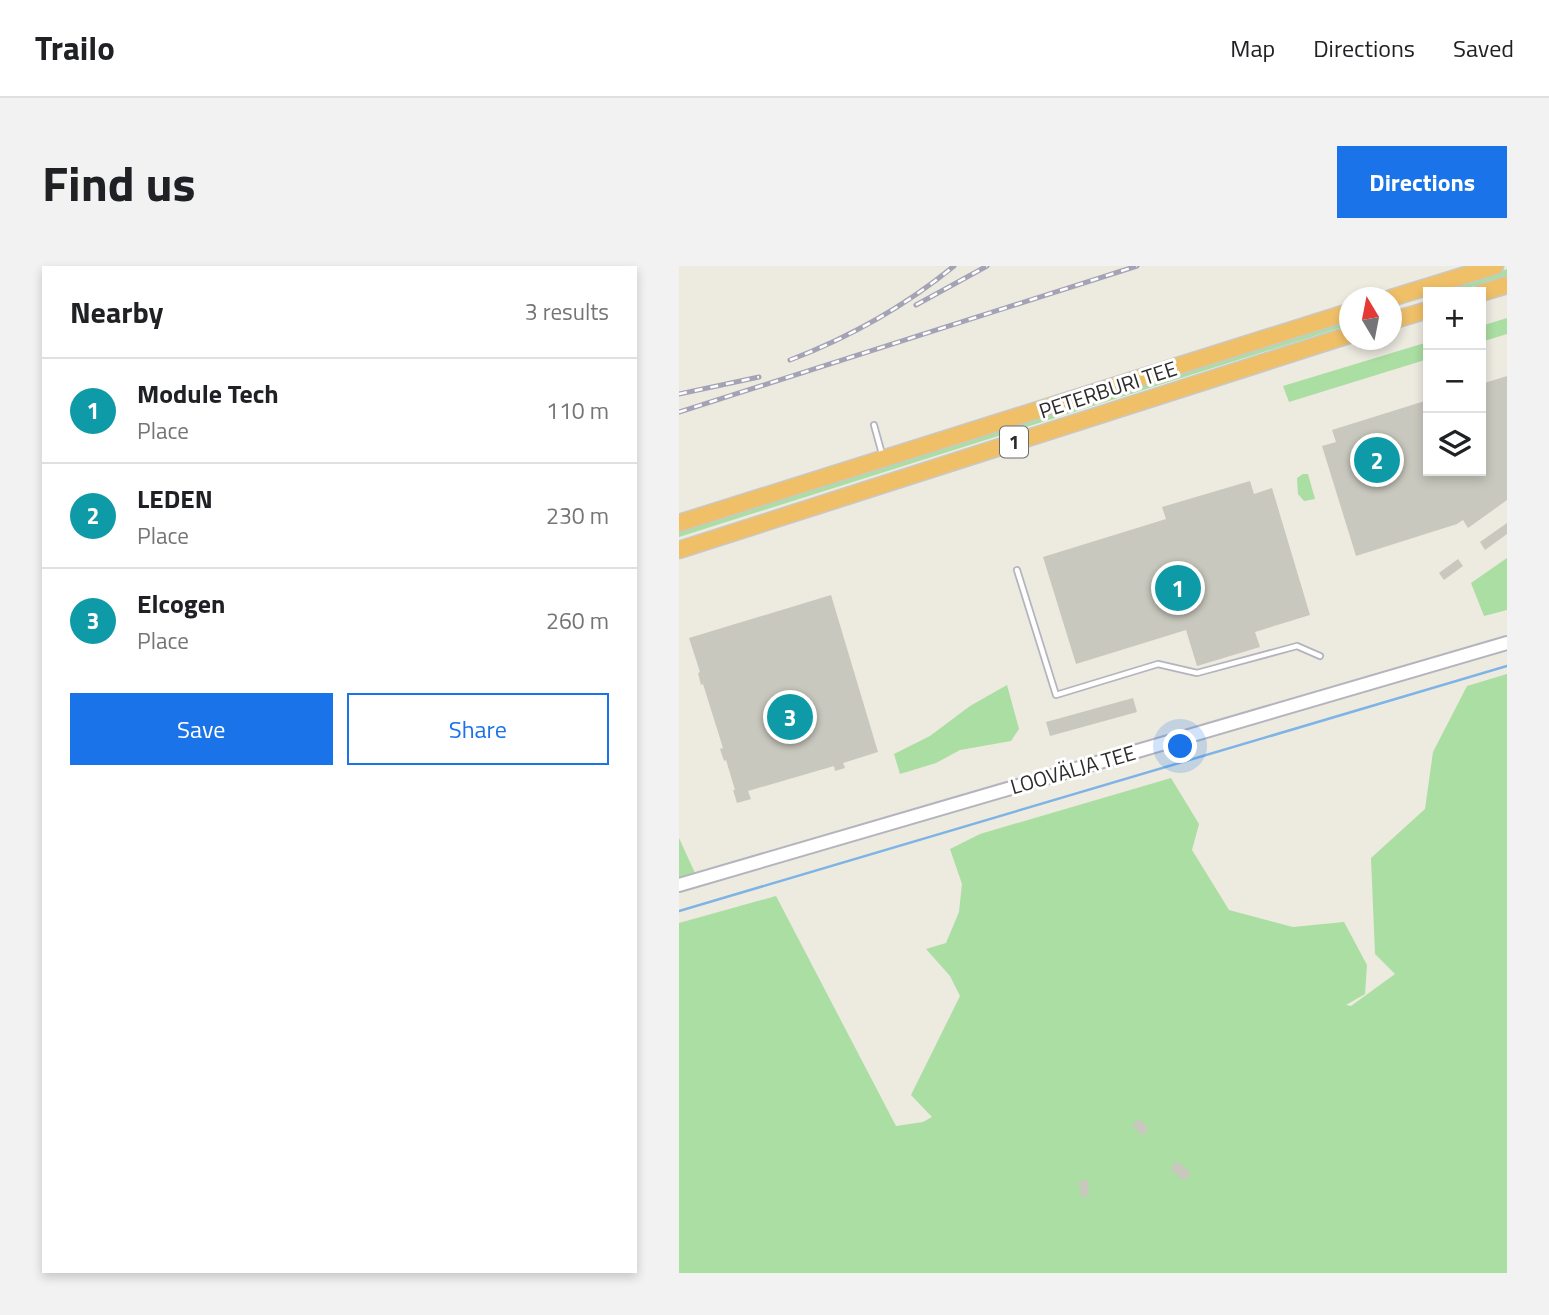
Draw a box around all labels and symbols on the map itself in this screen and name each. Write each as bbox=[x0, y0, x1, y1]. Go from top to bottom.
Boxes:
north arrow bbox=[1339, 287, 1402, 350]
street label: PETERBURI TEE bbox=[1035, 352, 1181, 426]
road number: 1 bbox=[1000, 426, 1028, 458]
pin: 2 bbox=[1354, 434, 1400, 486]
pin: 1 bbox=[1155, 562, 1201, 614]
pin: 3 bbox=[767, 691, 813, 743]
your location bbox=[1163, 729, 1197, 763]
street label: LOOVÄLJA TEE bbox=[1006, 736, 1139, 802]

